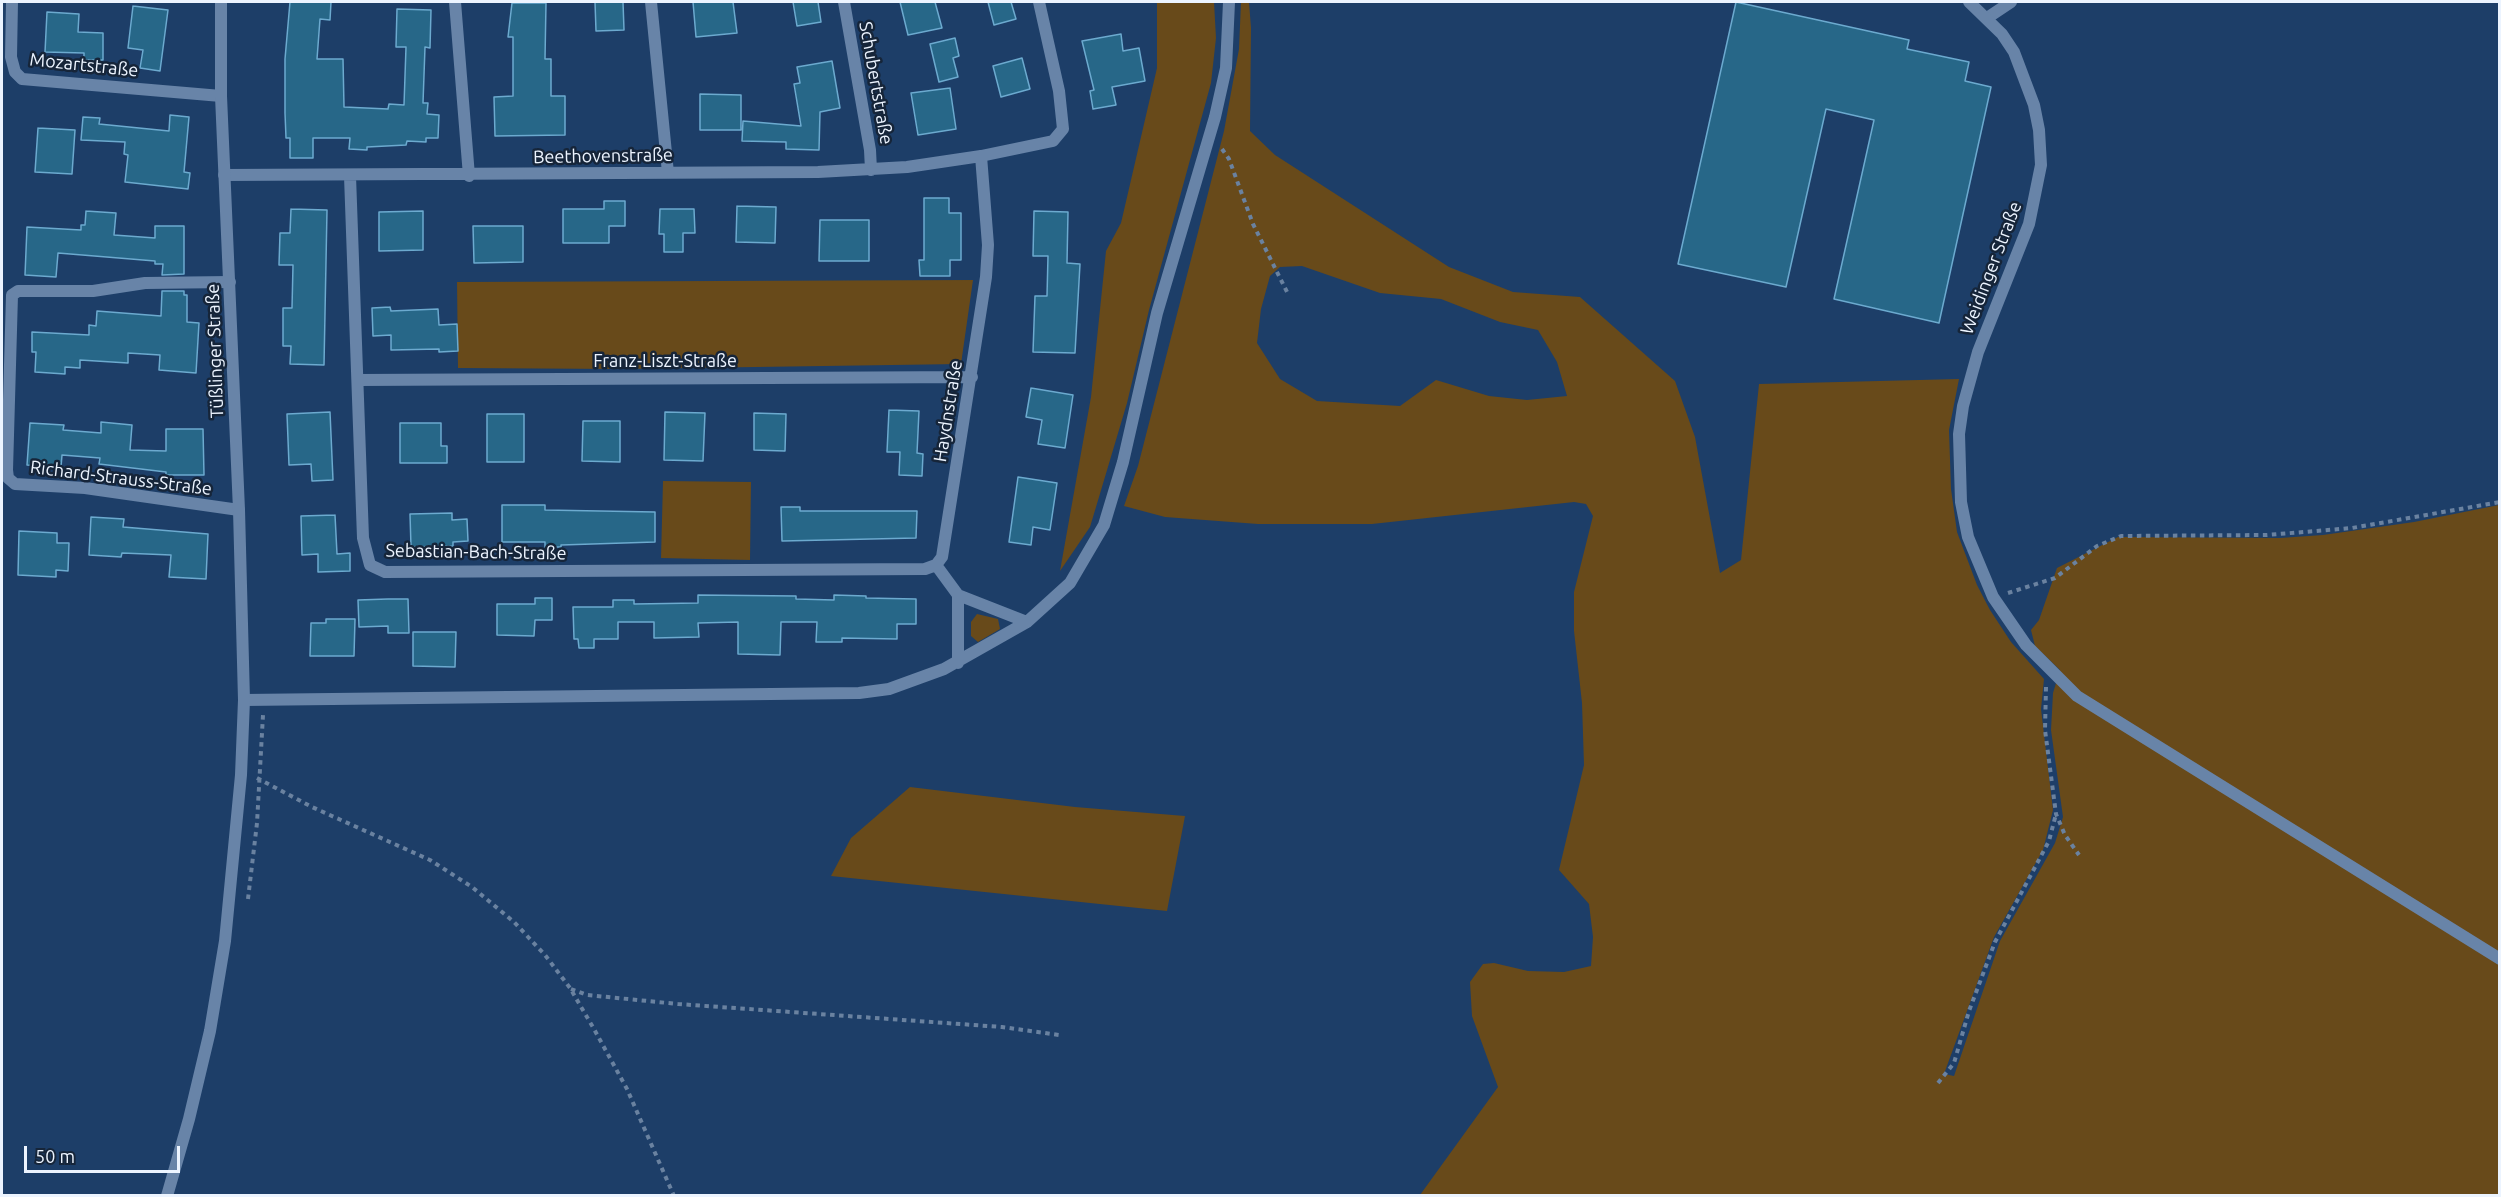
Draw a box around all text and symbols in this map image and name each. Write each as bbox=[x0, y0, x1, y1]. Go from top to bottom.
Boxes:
street label: Schubertstraße bbox=[855, 20, 897, 146]
street label: Mozartstraße bbox=[29, 49, 139, 81]
street label: Beethovenstraße bbox=[533, 144, 673, 168]
street label: Weidinger Straße bbox=[1956, 199, 2026, 337]
street label: Tüßlinger Straße bbox=[202, 283, 228, 419]
street label: Franz-Liszt-Straße bbox=[593, 350, 737, 372]
street label: Haydnstraße bbox=[929, 358, 967, 464]
street label: Richard-Strauss-Straße bbox=[29, 456, 213, 500]
street label: Sebastian-Bach-Straße bbox=[385, 540, 567, 564]
scale bar bbox=[27, 1134, 183, 1172]
text: 50 m bbox=[35, 1146, 75, 1166]

